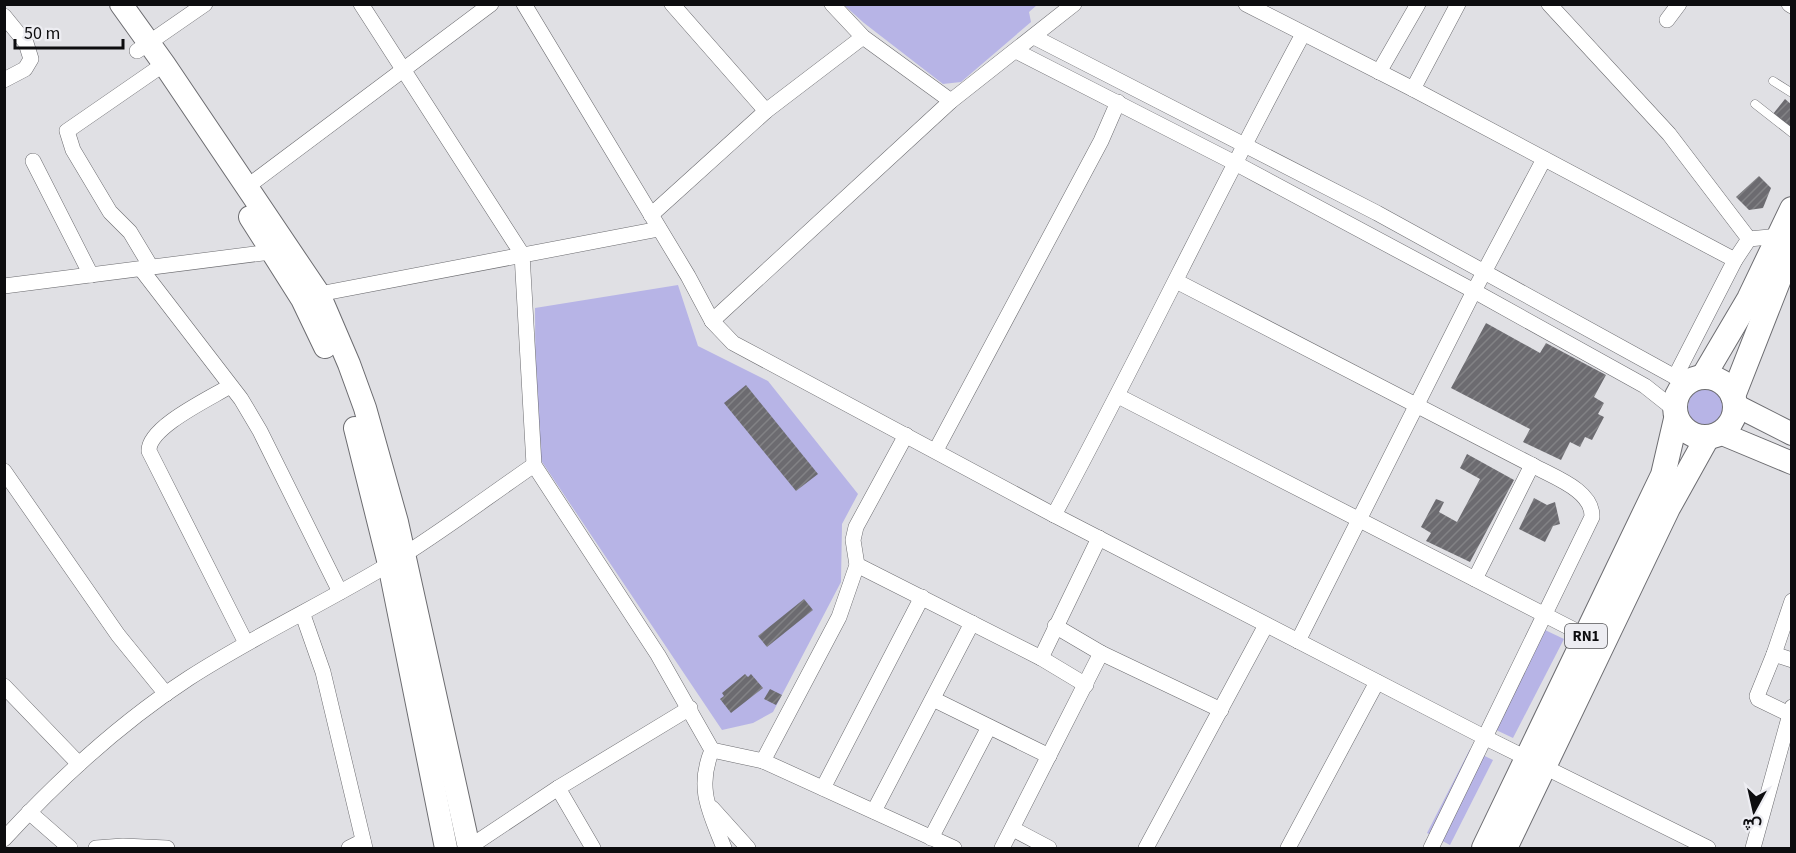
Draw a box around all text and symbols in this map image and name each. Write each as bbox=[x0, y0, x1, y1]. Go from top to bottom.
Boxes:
scale bar bbox=[15, 12, 123, 50]
text: 50 m bbox=[24, 21, 60, 46]
road number: RN1 bbox=[1565, 624, 1607, 648]
north arrow bbox=[1724, 781, 1784, 841]
text: ش bbox=[1741, 813, 1763, 837]

